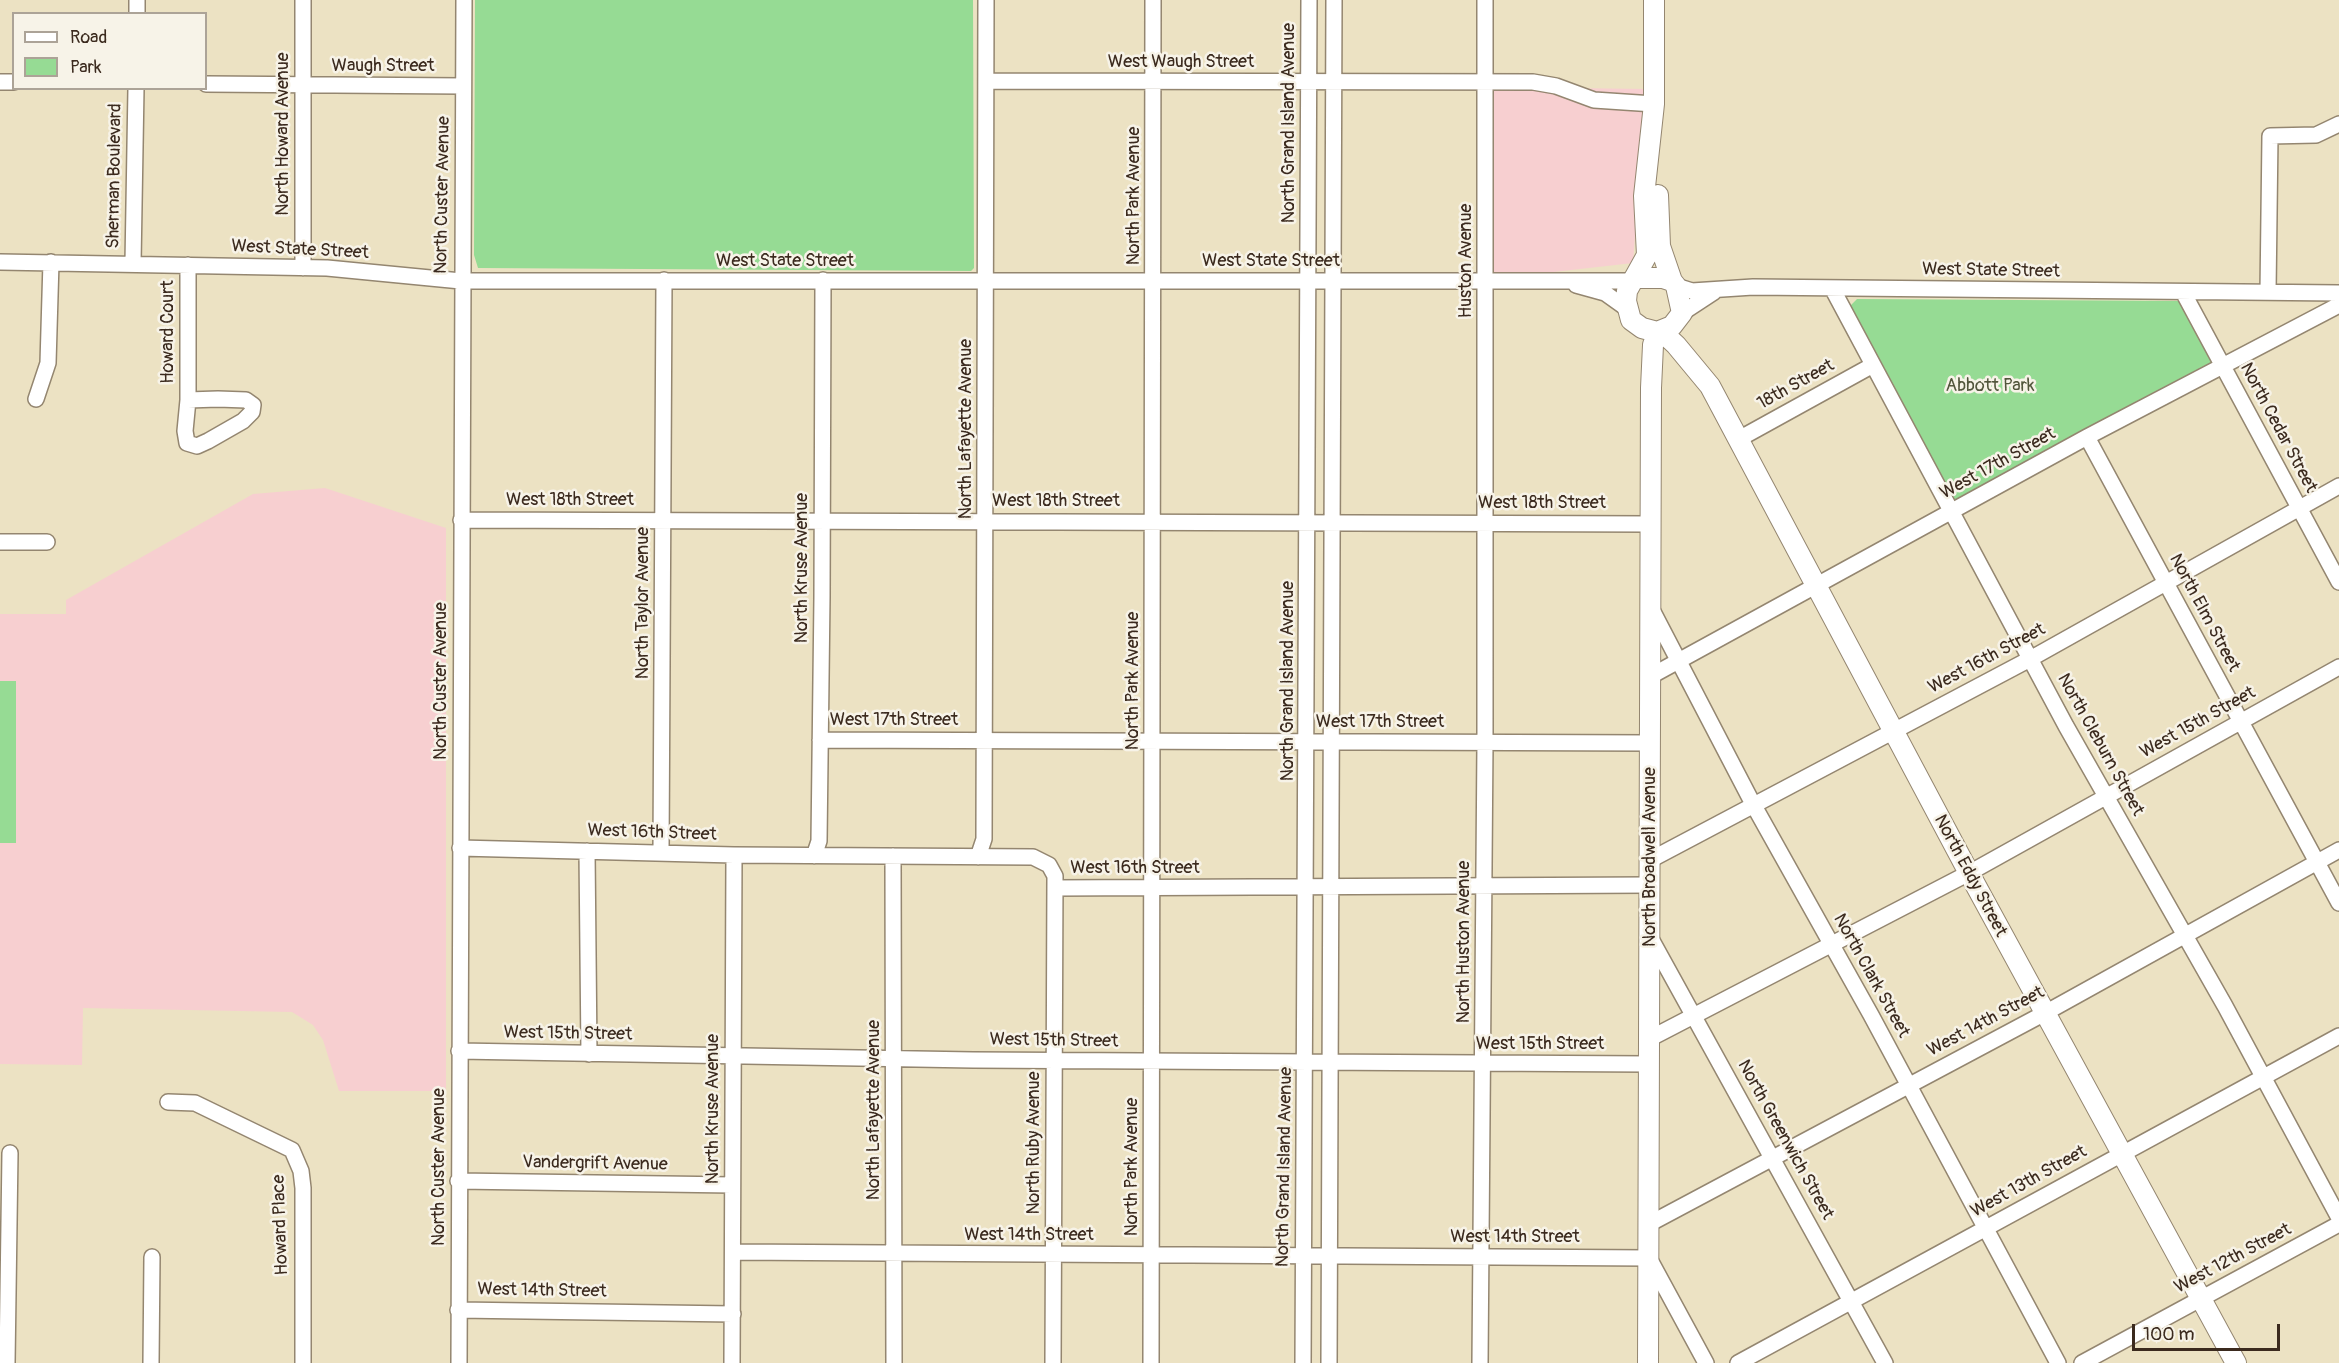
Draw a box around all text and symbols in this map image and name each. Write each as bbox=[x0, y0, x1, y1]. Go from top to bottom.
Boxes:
legend bbox=[12, 12, 207, 90]
street label: North Grand Island Avenue bbox=[1278, 23, 1300, 223]
text: Road bbox=[70, 26, 107, 49]
street label: West Waugh Street bbox=[1108, 51, 1254, 73]
street label: North Howard Avenue bbox=[272, 52, 294, 216]
street label: Waugh Street bbox=[332, 55, 434, 77]
text: Park bbox=[70, 56, 102, 79]
street label: Sherman Boulevard bbox=[103, 103, 127, 249]
street label: North Custer Avenue bbox=[431, 116, 455, 274]
street label: North Park Avenue bbox=[1123, 127, 1145, 265]
street label: Huston Avenue bbox=[1455, 204, 1477, 318]
street label: West State Street bbox=[231, 236, 369, 264]
street label: West State Street bbox=[716, 250, 854, 272]
street label: West State Street bbox=[1202, 250, 1340, 272]
street label: West State Street bbox=[1922, 259, 2060, 283]
street label: Howard Court bbox=[157, 280, 179, 384]
street label: North Lafayette Avenue bbox=[955, 339, 977, 519]
street label: 18th Street bbox=[1754, 355, 1838, 415]
street label: North Cedar Street bbox=[2235, 359, 2321, 497]
park label: Abbott Park bbox=[1946, 375, 2034, 397]
street label: West 17th Street bbox=[1937, 423, 2059, 505]
street label: West 18th Street bbox=[506, 489, 634, 511]
street label: West 18th Street bbox=[992, 490, 1120, 512]
street label: West 18th Street bbox=[1478, 492, 1606, 514]
street label: North Kruse Avenue bbox=[791, 493, 813, 643]
street label: North Taylor Avenue bbox=[632, 527, 654, 679]
street label: North Elm Street bbox=[2164, 550, 2244, 676]
street label: North Grand Island Avenue bbox=[1277, 581, 1299, 781]
street label: North Custer Avenue bbox=[430, 602, 452, 760]
street label: North Park Avenue bbox=[1122, 612, 1144, 750]
street label: West 16th Street bbox=[1925, 619, 2049, 699]
street label: North Cleburn Street bbox=[2052, 670, 2148, 820]
street label: West 15th Street bbox=[2136, 682, 2260, 764]
street label: West 17th Street bbox=[830, 709, 958, 731]
street label: West 17th Street bbox=[1316, 711, 1444, 733]
street label: North Broadwell Avenue bbox=[1639, 767, 1661, 947]
street label: North Eddy Street bbox=[1929, 811, 2011, 941]
street label: West 16th Street bbox=[587, 820, 717, 846]
street label: West 16th Street bbox=[1070, 857, 1200, 879]
street label: North Huston Avenue bbox=[1453, 861, 1475, 1023]
street label: North Clark Street bbox=[1828, 910, 1914, 1042]
street label: West 14th Street bbox=[1924, 982, 2048, 1062]
street label: North Lafayette Avenue bbox=[863, 1020, 885, 1200]
street label: West 15th Street bbox=[503, 1022, 633, 1046]
street label: West 15th Street bbox=[989, 1029, 1119, 1053]
street label: West 15th Street bbox=[1476, 1033, 1604, 1055]
street label: North Kruse Avenue bbox=[702, 1034, 724, 1184]
street label: North Greenwich Street bbox=[1732, 1056, 1838, 1224]
street label: North Grand Island Avenue bbox=[1272, 1067, 1298, 1267]
street label: North Ruby Avenue bbox=[1023, 1071, 1045, 1215]
street label: North Custer Avenue bbox=[428, 1088, 450, 1246]
street label: North Park Avenue bbox=[1121, 1098, 1143, 1236]
street label: West 13th Street bbox=[1967, 1141, 2091, 1223]
street label: Vandergrift Avenue bbox=[522, 1152, 668, 1176]
street label: Howard Place bbox=[268, 1174, 294, 1276]
street label: West 12th Street bbox=[2171, 1219, 2295, 1299]
street label: West 14th Street bbox=[964, 1224, 1094, 1246]
street label: West 14th Street bbox=[1450, 1226, 1580, 1248]
street label: West 14th Street bbox=[477, 1279, 607, 1303]
scale bar bbox=[2135, 1312, 2284, 1350]
text: 100 m bbox=[2143, 1323, 2195, 1346]

